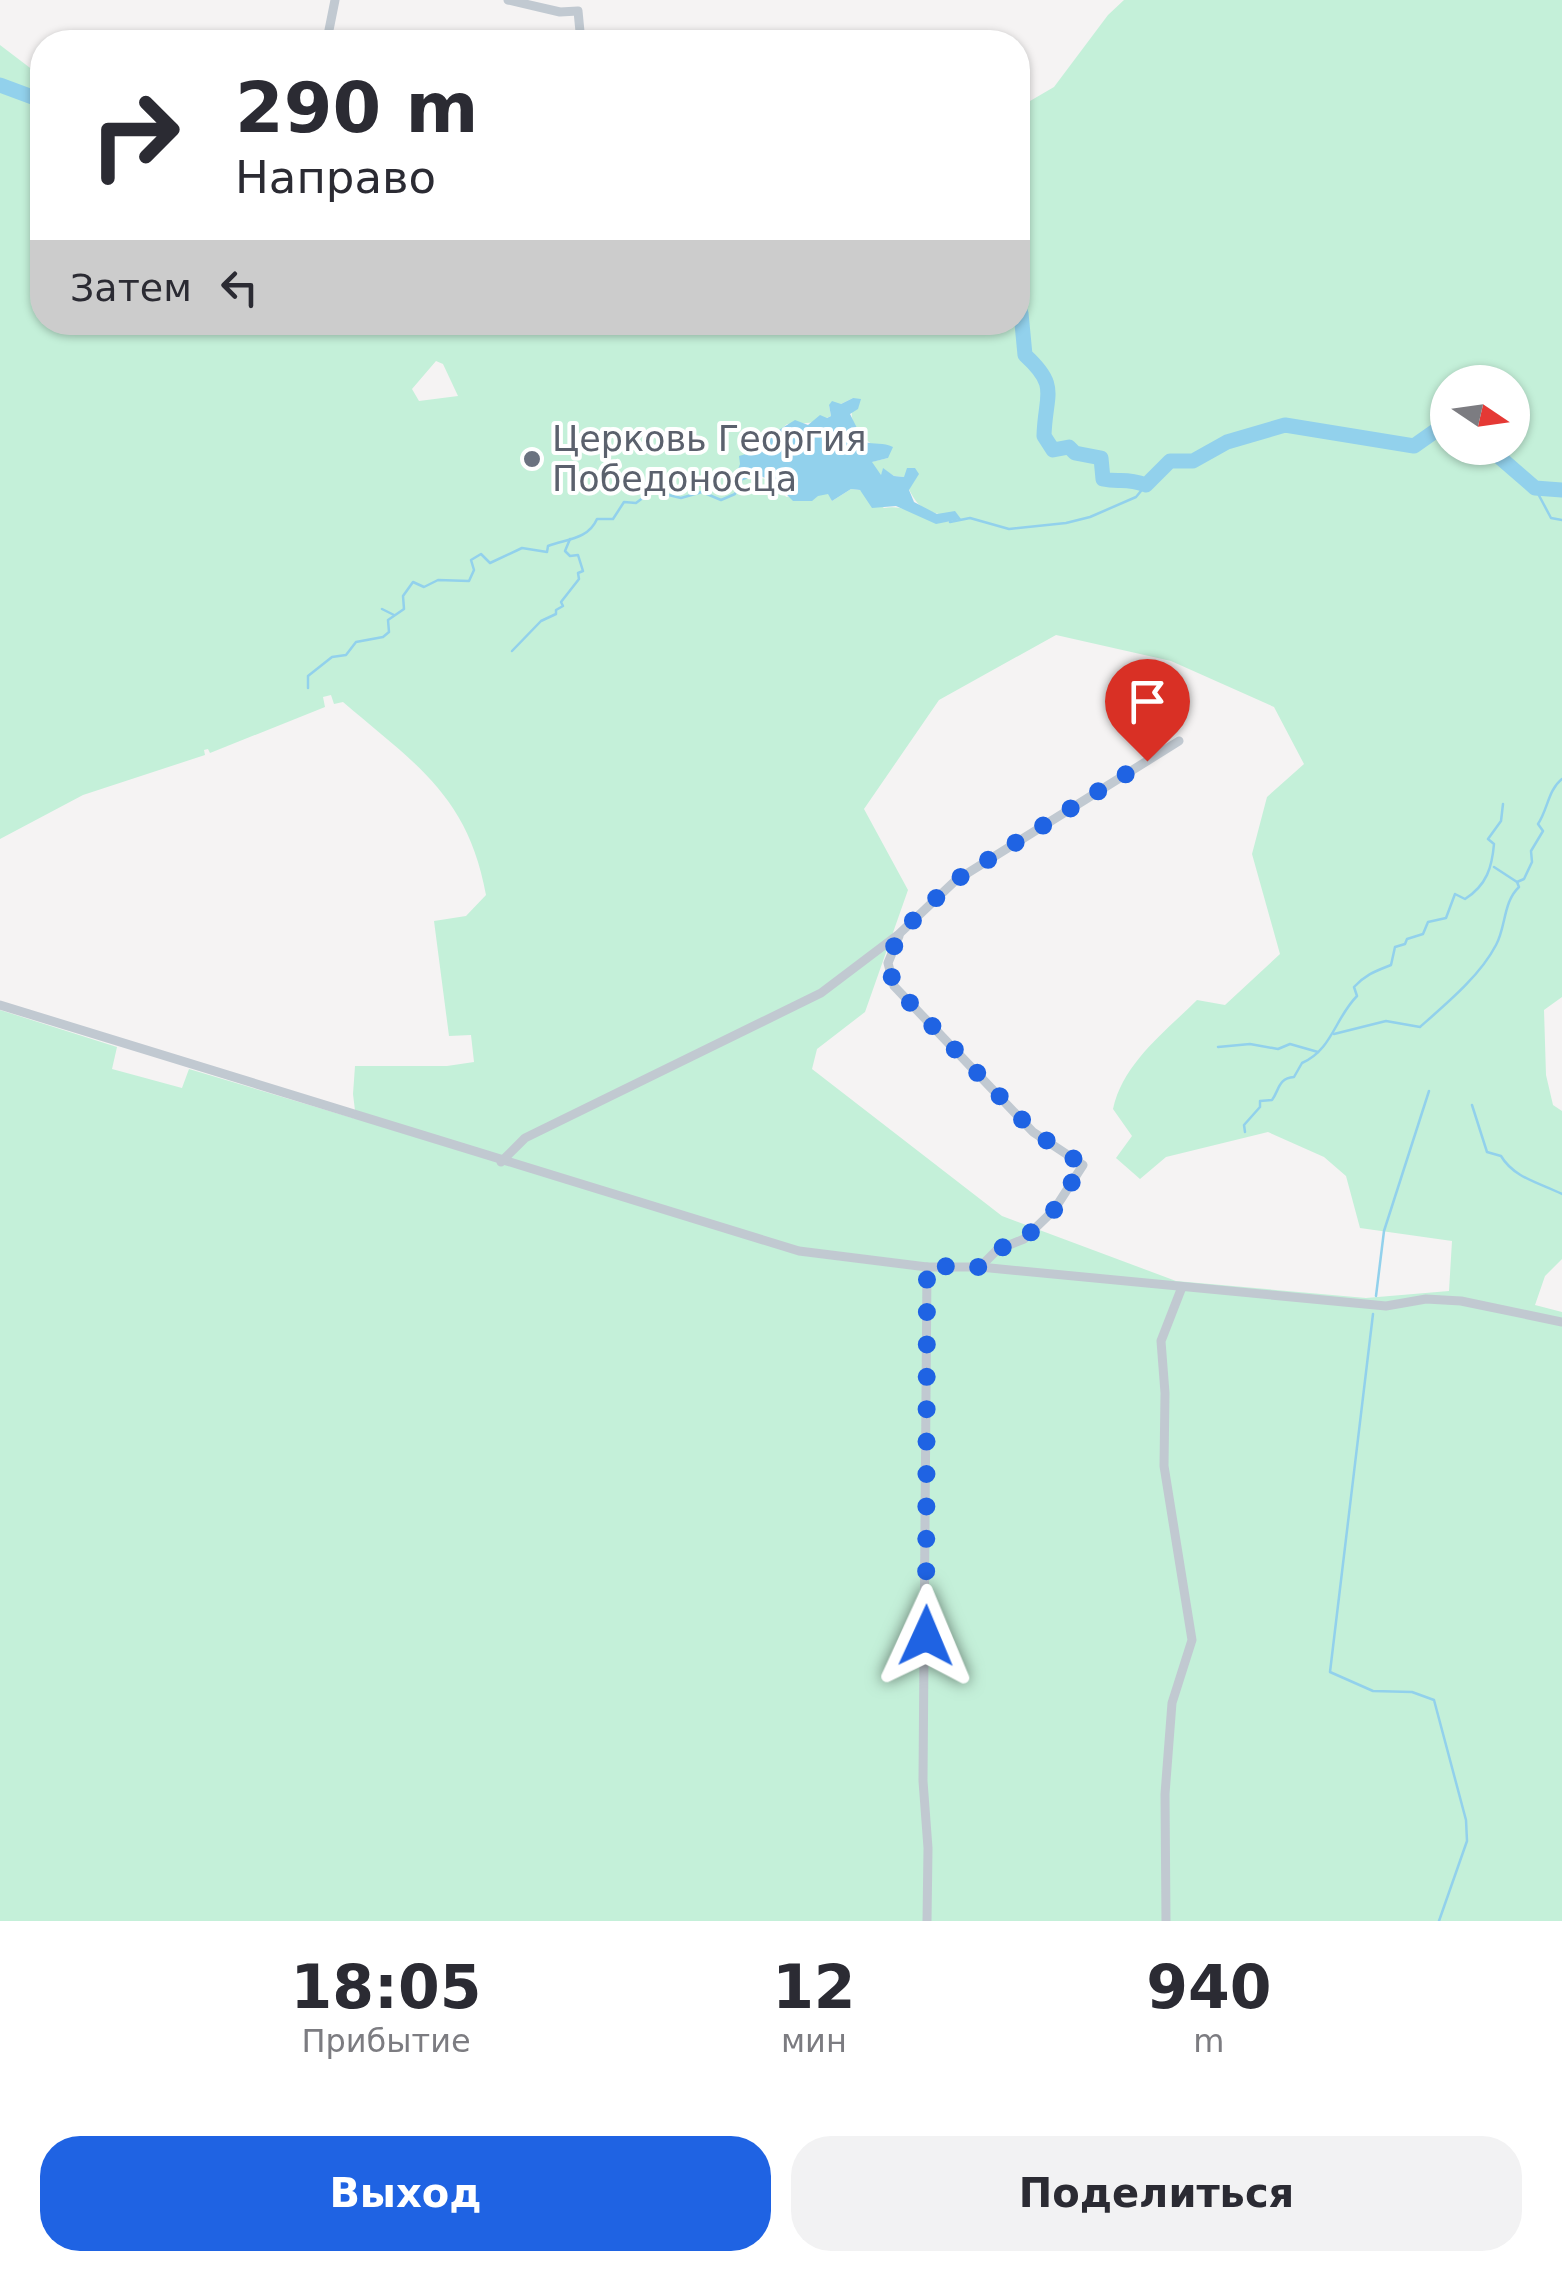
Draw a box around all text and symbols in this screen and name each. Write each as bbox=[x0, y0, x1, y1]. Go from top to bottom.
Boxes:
text: 290 m bbox=[235, 67, 478, 149]
icon: right bbox=[70, 70, 200, 200]
text: Направо bbox=[235, 151, 436, 204]
icon: left bbox=[212, 260, 267, 315]
text: Затем bbox=[70, 266, 192, 310]
north arrow bbox=[1430, 365, 1530, 465]
map controls bbox=[1430, 365, 1530, 465]
place label: Церковь Георгия Победоносца bbox=[552, 419, 867, 499]
marker: Церковь Георгия Победоносца bbox=[521, 448, 543, 470]
pin bbox=[1105, 659, 1190, 762]
icon: arrive bbox=[1120, 674, 1175, 729]
position arrow bbox=[874, 1584, 978, 1688]
text: 18:05 bbox=[291, 1952, 482, 2022]
text: 12 bbox=[772, 1952, 856, 2022]
text: 940 bbox=[1146, 1952, 1271, 2022]
text: Прибытие bbox=[301, 2022, 471, 2060]
text: мин bbox=[781, 2022, 847, 2060]
text: m bbox=[1193, 2022, 1224, 2060]
button: Выход bbox=[40, 2136, 771, 2251]
button: Поделиться bbox=[791, 2136, 1522, 2251]

